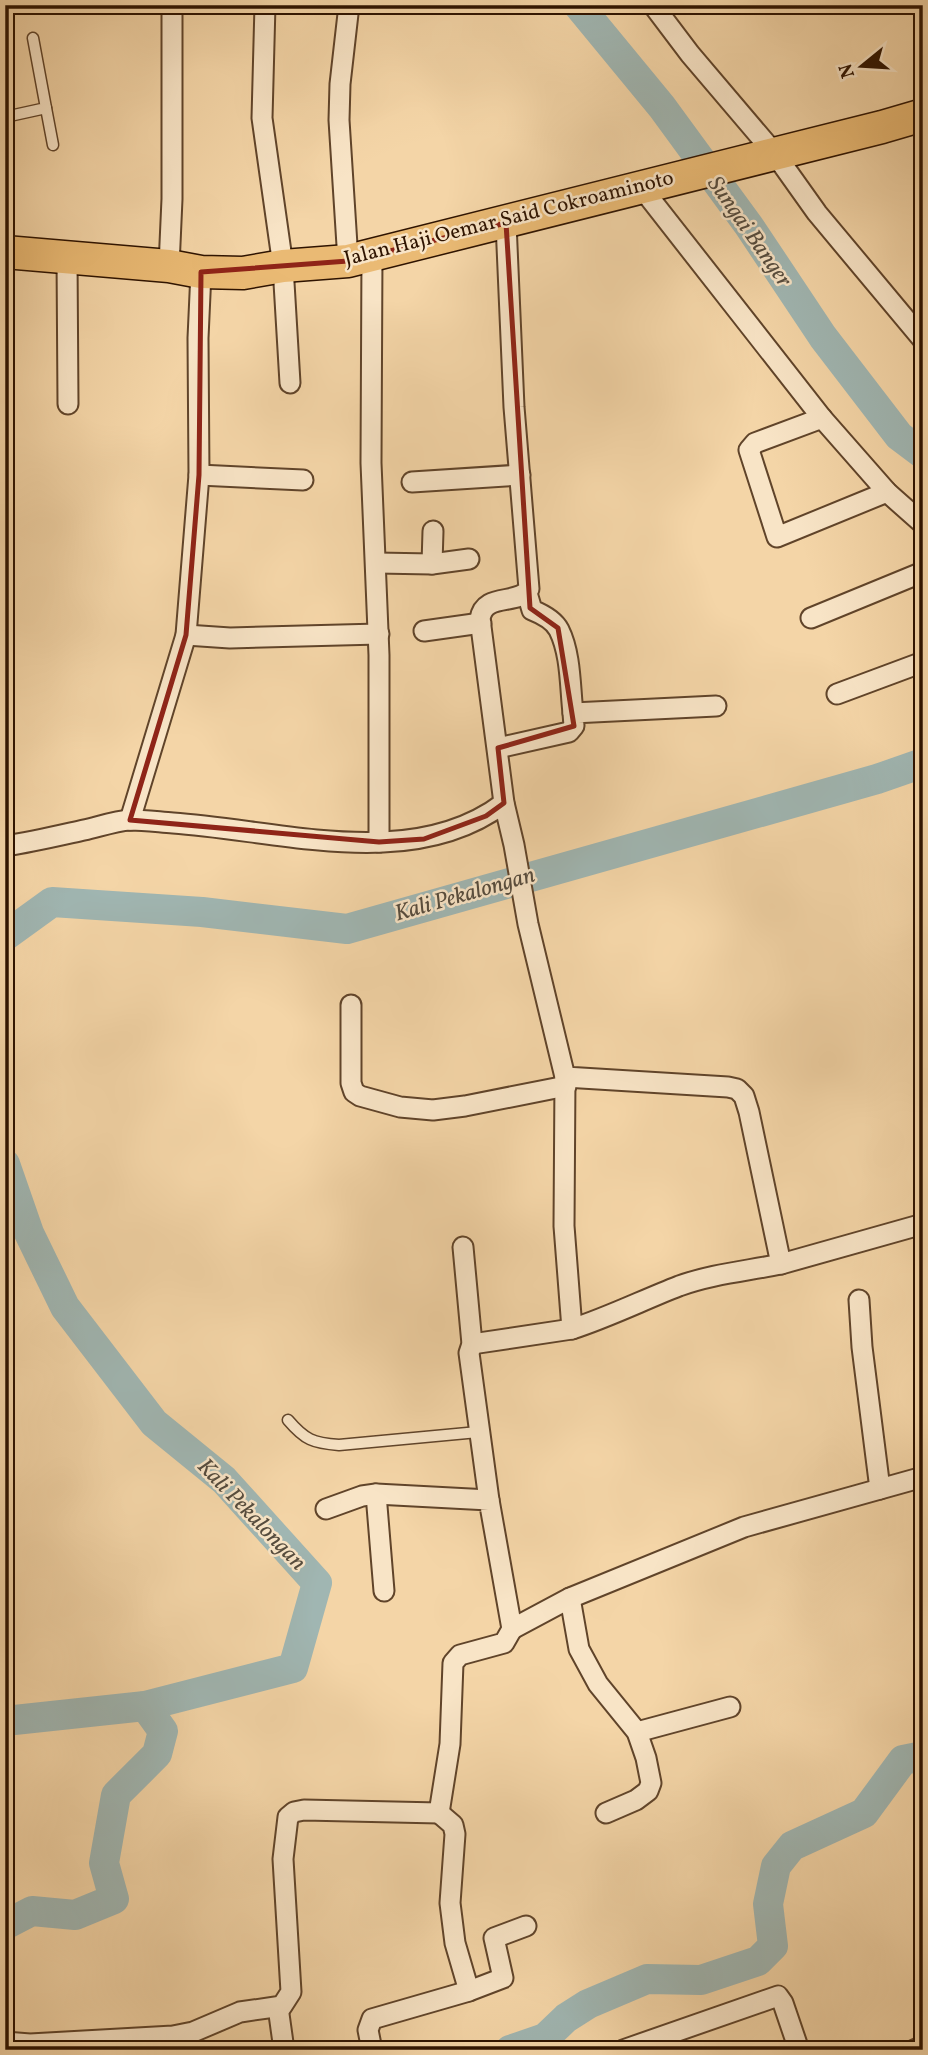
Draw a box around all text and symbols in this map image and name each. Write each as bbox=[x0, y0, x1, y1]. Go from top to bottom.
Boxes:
north arrow bbox=[827, 32, 897, 102]
text: N bbox=[833, 60, 862, 81]
street label: Jalan Haji Oemar Said Cokroaminoto bbox=[341, 164, 677, 274]
water label: Sungai Banger bbox=[699, 170, 799, 294]
water label: Kali Pekalongan bbox=[391, 860, 539, 930]
water label: Kali Pekalongan bbox=[189, 1452, 313, 1578]

